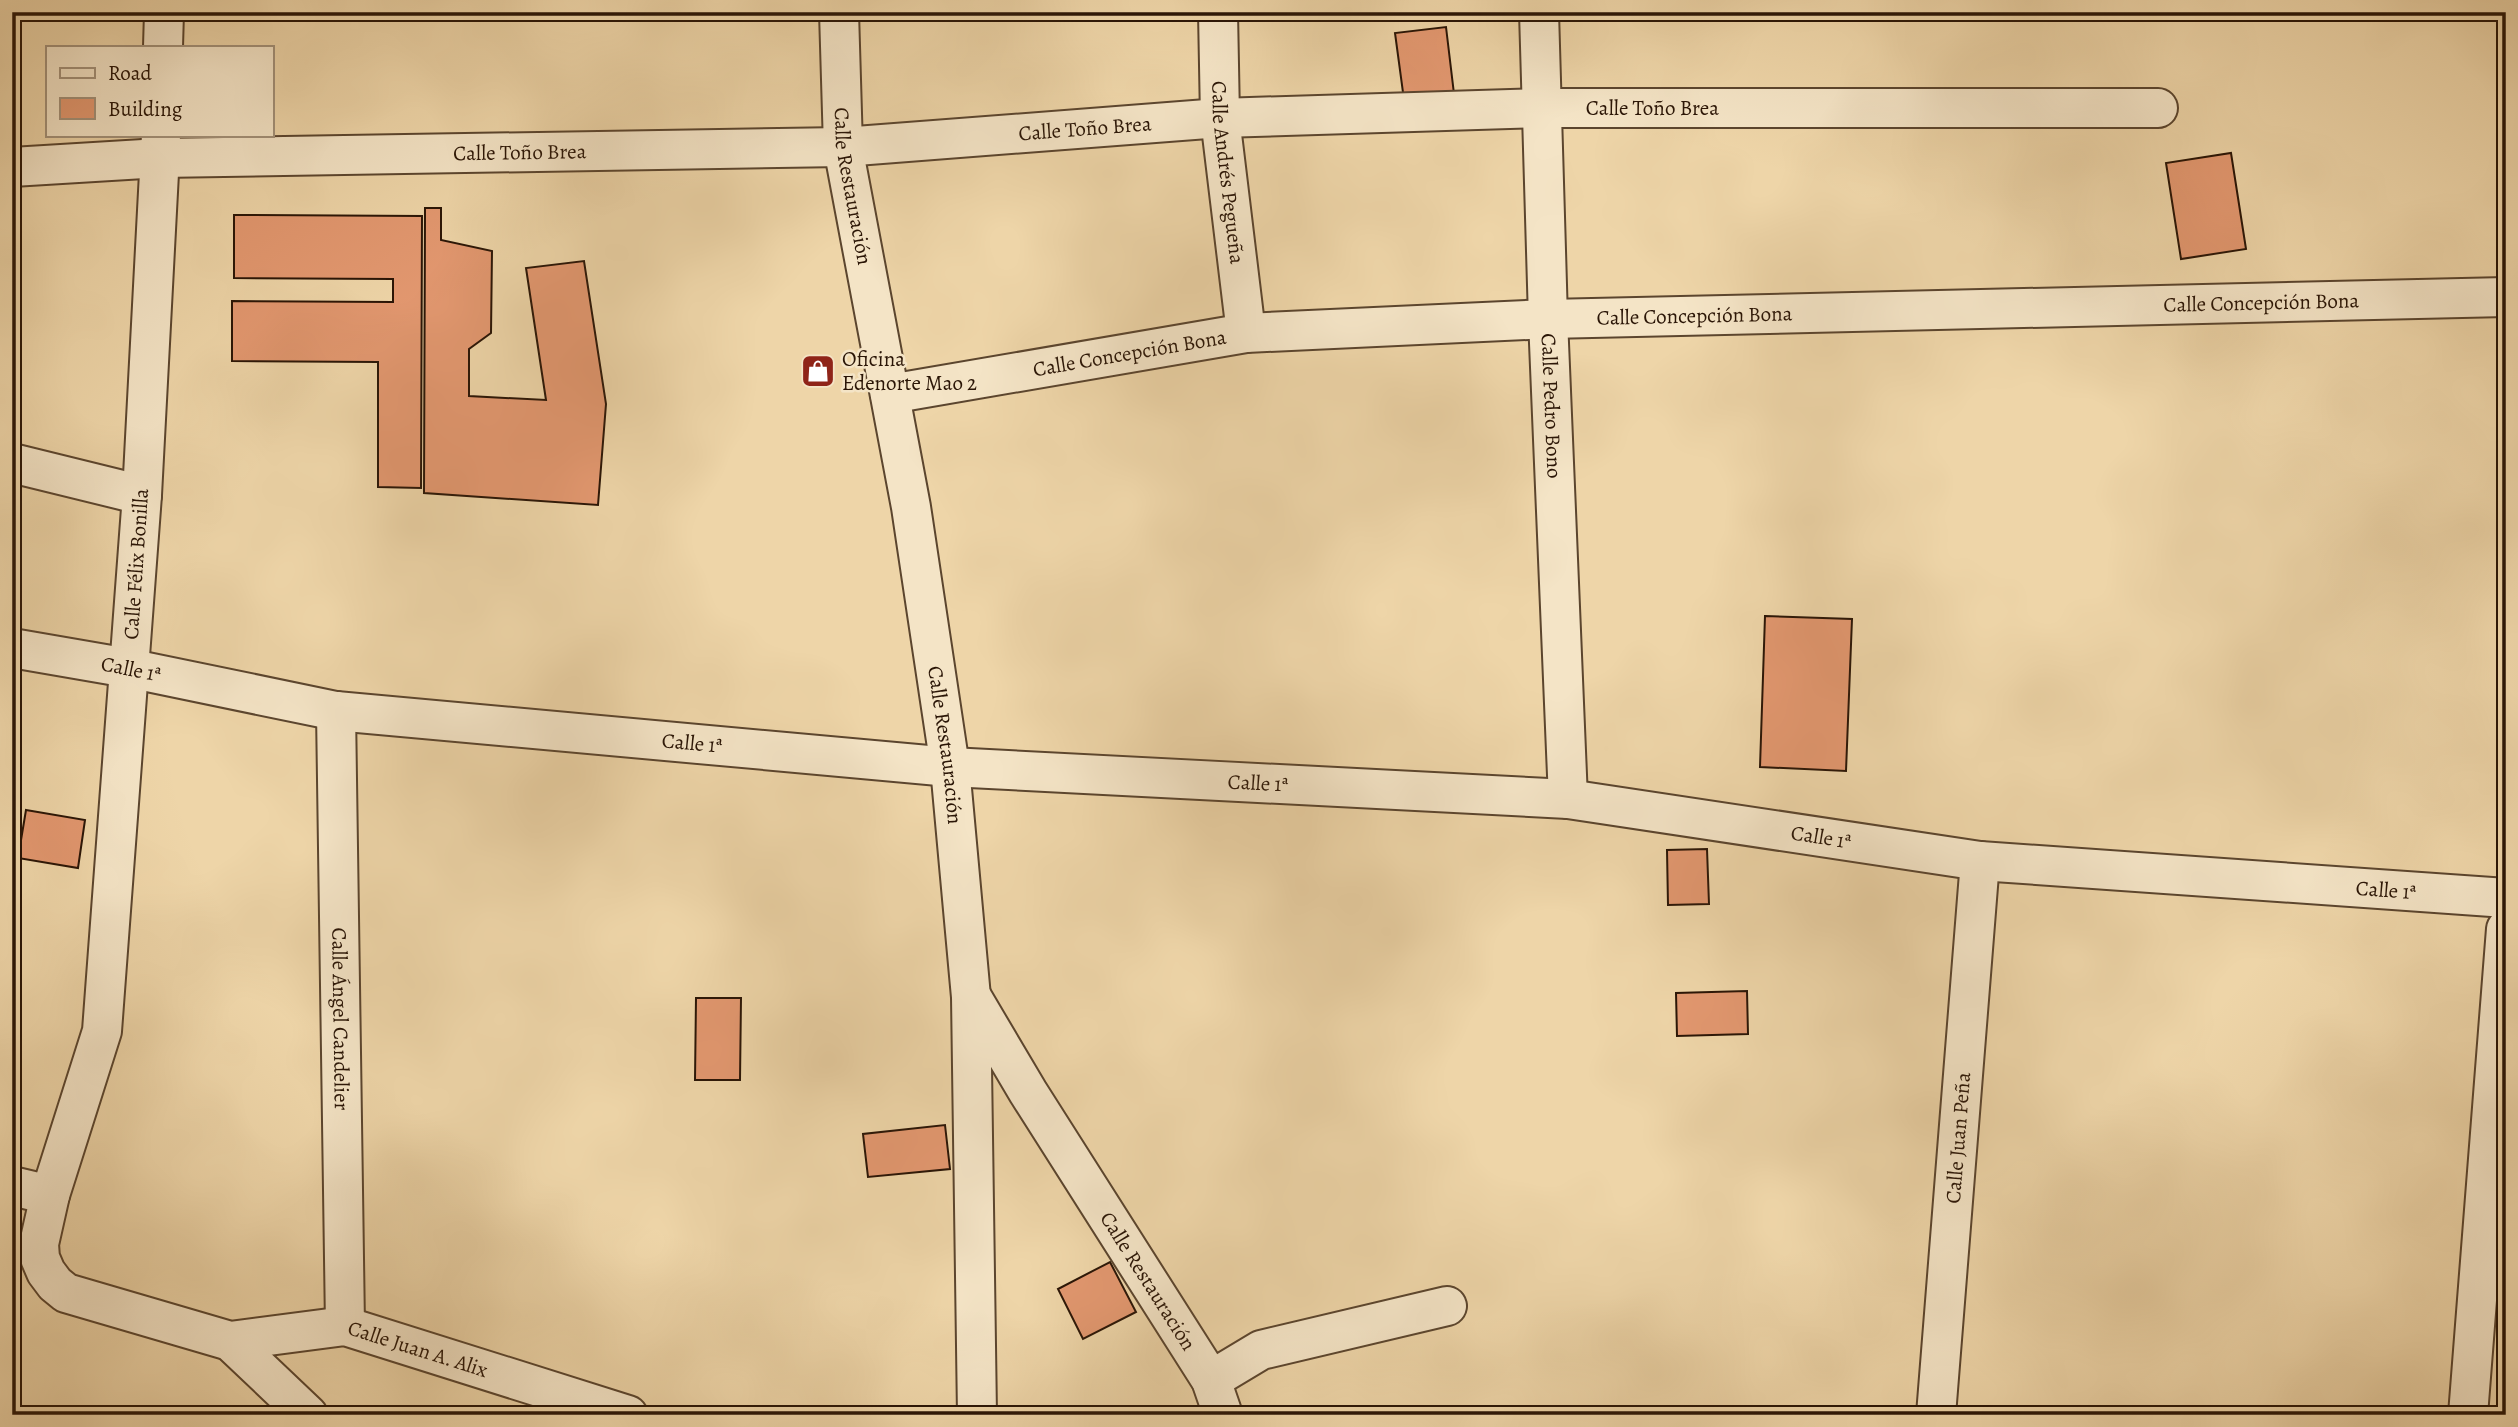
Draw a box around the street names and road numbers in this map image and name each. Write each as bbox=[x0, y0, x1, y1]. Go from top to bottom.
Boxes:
street label: Calle Andrés Pegueña bbox=[1205, 81, 1252, 266]
street label: Calle Toño Brea bbox=[1586, 94, 1719, 122]
street label: Calle Restauración bbox=[828, 107, 879, 267]
street label: Calle Toño Brea bbox=[1017, 109, 1153, 147]
street label: Calle Toño Brea bbox=[453, 137, 587, 167]
street label: Calle Concepción Bona bbox=[2163, 286, 2360, 319]
street label: Calle Concepción Bona bbox=[1596, 299, 1793, 332]
street label: Calle Concepción Bona bbox=[1031, 323, 1229, 383]
street label: Calle Pedro Bono bbox=[1535, 333, 1569, 479]
street label: Calle Félix Bonilla bbox=[117, 487, 155, 640]
street label: Calle 1ª bbox=[99, 649, 164, 689]
street label: Calle Restauración bbox=[921, 664, 969, 825]
street label: Calle 1ª bbox=[661, 726, 724, 760]
street label: Calle 1ª bbox=[1227, 767, 1289, 799]
street label: Calle 1ª bbox=[1789, 818, 1853, 856]
street label: Calle 1ª bbox=[2355, 874, 2417, 906]
street label: Calle Ángel Candelier bbox=[325, 927, 356, 1111]
street label: Calle Juan Peña bbox=[1939, 1071, 1977, 1205]
street label: Calle Restauración bbox=[1094, 1206, 1203, 1356]
street label: Calle Juan A. Alix bbox=[344, 1314, 491, 1384]

